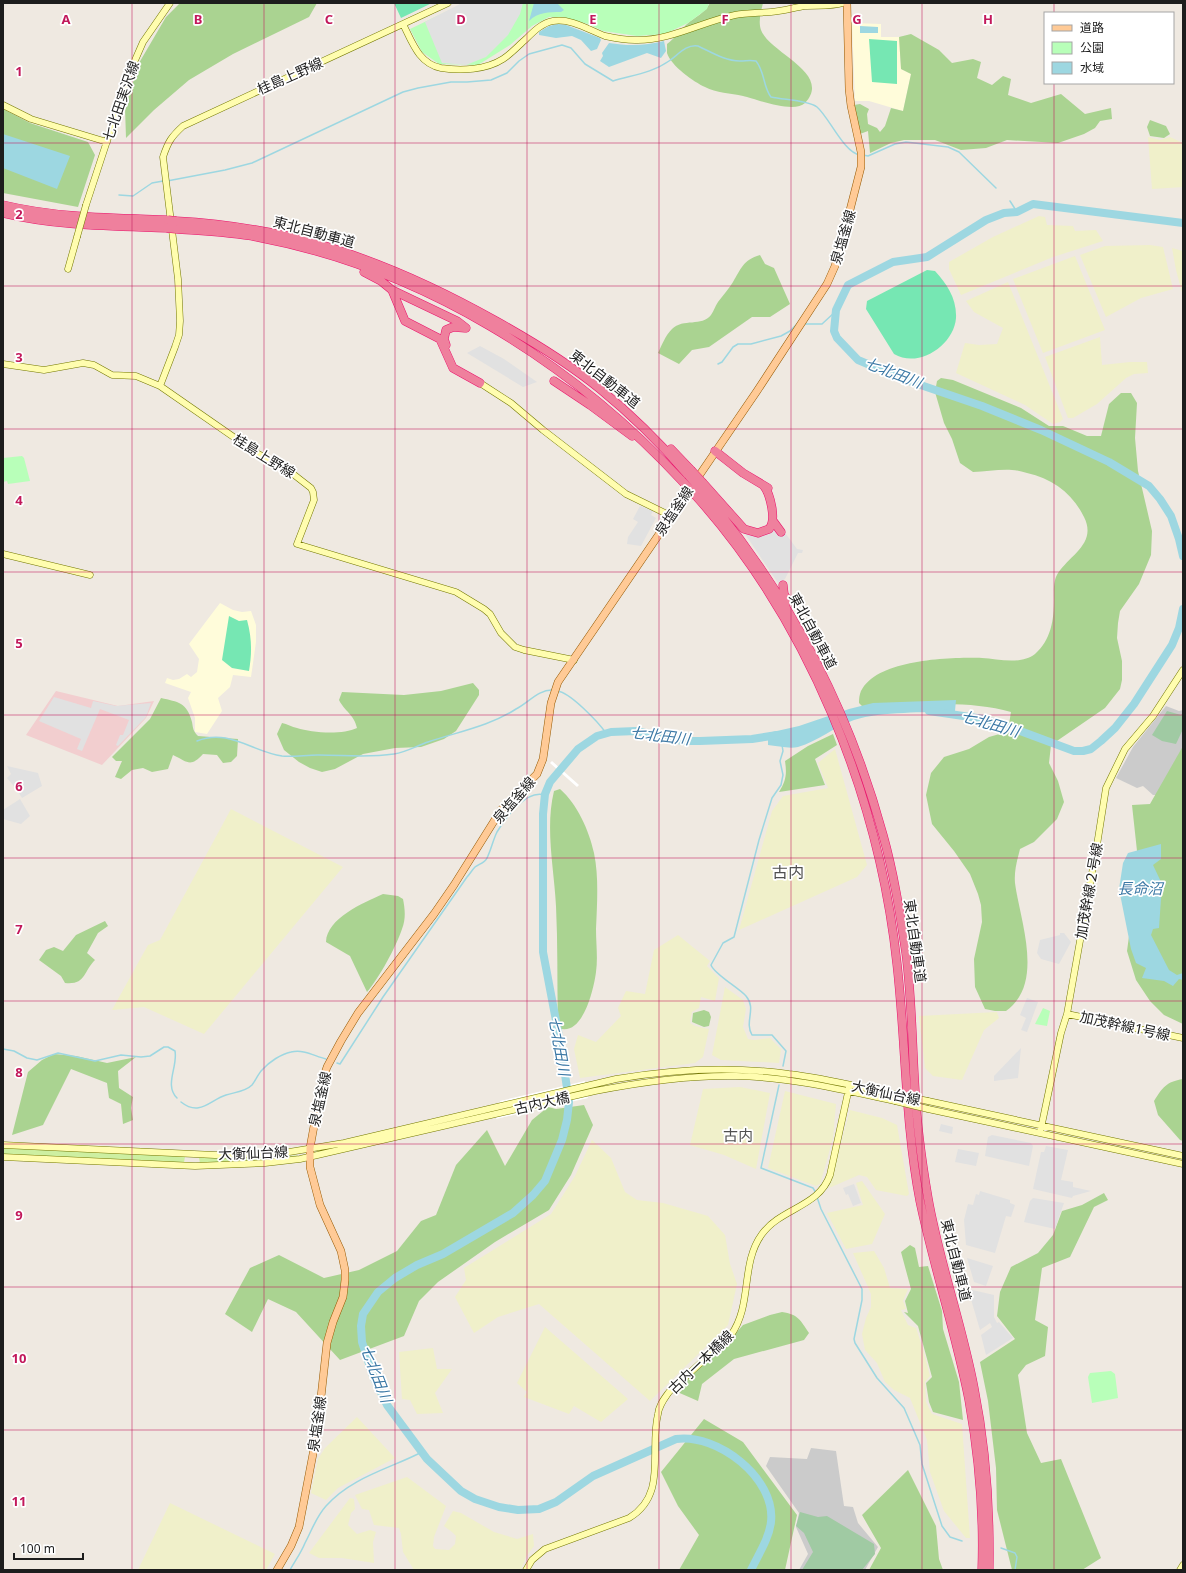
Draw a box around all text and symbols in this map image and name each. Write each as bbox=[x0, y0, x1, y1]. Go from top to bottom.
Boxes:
text: A bbox=[62, 10, 71, 28]
text: B bbox=[194, 10, 202, 28]
text: C bbox=[325, 10, 333, 28]
text: D bbox=[456, 10, 466, 28]
text: E bbox=[589, 10, 597, 28]
text: F bbox=[721, 10, 729, 28]
text: G bbox=[852, 10, 862, 28]
text: H bbox=[983, 10, 993, 28]
legend bbox=[1044, 12, 1174, 84]
text: 道路 bbox=[1080, 19, 1104, 36]
text: 公園 bbox=[1080, 39, 1104, 56]
street label: 桂島上野線 bbox=[254, 53, 326, 98]
street label: 七北田実沢線 bbox=[98, 58, 143, 144]
text: 水域 bbox=[1080, 59, 1104, 76]
text: 1 bbox=[15, 62, 23, 80]
text: 2 bbox=[15, 205, 23, 223]
street label: 泉塩釜線 bbox=[826, 207, 859, 266]
street label: 東北自動車道 bbox=[271, 211, 357, 252]
street label: 東北自動車道 bbox=[566, 345, 644, 412]
text: 3 bbox=[15, 348, 23, 366]
water label: 七北田川 bbox=[862, 352, 927, 393]
street label: 桂島上野線 bbox=[230, 429, 299, 482]
street label: 泉塩釜線 bbox=[650, 482, 697, 539]
text: 4 bbox=[15, 491, 23, 509]
street label: 東北自動車道 bbox=[785, 589, 842, 672]
text: 5 bbox=[15, 634, 23, 652]
water label: 七北田川 bbox=[959, 705, 1024, 741]
water label: 七北田川 bbox=[629, 721, 693, 749]
street label: 泉塩釜線 bbox=[488, 772, 539, 827]
text: 6 bbox=[15, 777, 23, 795]
street label: 加茂幹線２号線 bbox=[1071, 841, 1106, 941]
district label: 古内 bbox=[772, 861, 804, 883]
water label: 長命沼 bbox=[1117, 878, 1164, 898]
street label: 東北自動車道 bbox=[900, 898, 931, 984]
text: 7 bbox=[15, 920, 23, 938]
street label: 加茂幹線1号線 bbox=[1078, 1007, 1172, 1044]
water label: 七北田川 bbox=[545, 1015, 575, 1079]
text: 8 bbox=[15, 1063, 23, 1081]
street label: 泉塩釜線 bbox=[304, 1069, 335, 1128]
street label: 大衡仙台線 bbox=[850, 1076, 922, 1109]
street label: 古内大橋 bbox=[512, 1087, 571, 1118]
district label: 古内 bbox=[723, 1125, 753, 1145]
street label: 大衡仙台線 bbox=[218, 1142, 288, 1163]
text: 9 bbox=[15, 1206, 23, 1224]
street label: 東北自動車道 bbox=[937, 1217, 976, 1303]
street label: 古内一本橋線 bbox=[664, 1326, 737, 1398]
water label: 七北田川 bbox=[357, 1342, 398, 1407]
text: 10 bbox=[12, 1349, 26, 1367]
street label: 泉塩釜線 bbox=[303, 1395, 330, 1453]
text: 11 bbox=[12, 1492, 26, 1510]
scale bar bbox=[14, 1535, 83, 1561]
text: 100 m bbox=[20, 1540, 55, 1557]

